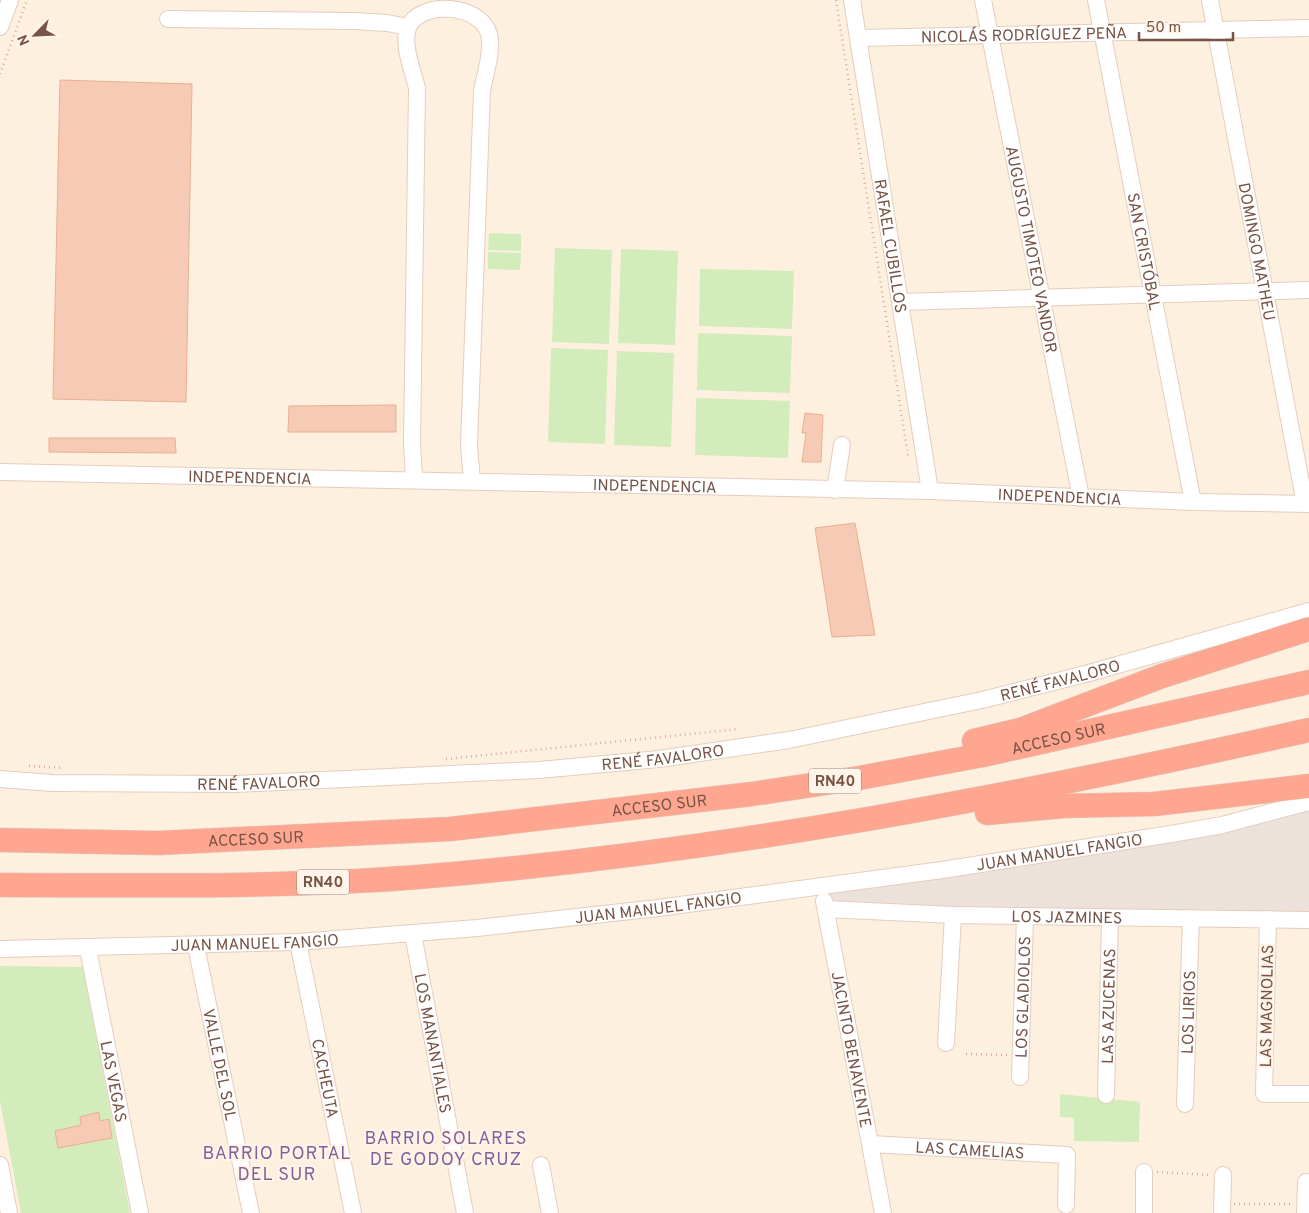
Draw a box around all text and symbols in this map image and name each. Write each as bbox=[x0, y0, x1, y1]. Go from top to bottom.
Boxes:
north arrow bbox=[10, 10, 60, 60]
scale bar bbox=[1139, 10, 1233, 42]
text: 50 m bbox=[1146, 19, 1181, 38]
street label: NICOLÁS RODRÍGUEZ PEÑA bbox=[921, 21, 1127, 49]
text: N bbox=[15, 32, 34, 48]
street label: AUGUSTO TIMOTEO VANDOR bbox=[1000, 144, 1060, 355]
street label: RAFAEL CUBILLOS bbox=[869, 178, 910, 315]
street label: DOMINGO MATHEU bbox=[1233, 181, 1278, 323]
street label: SAN CRISTÓBAL bbox=[1121, 191, 1164, 312]
street label: INDEPENDENCIA bbox=[188, 468, 312, 490]
street label: INDEPENDENCIA bbox=[593, 476, 717, 499]
street label: INDEPENDENCIA bbox=[997, 486, 1122, 511]
street label: RENÉ FAVALORO bbox=[998, 657, 1123, 707]
street label: ACCESO SUR bbox=[1010, 720, 1108, 760]
street label: RENÉ FAVALORO bbox=[601, 742, 726, 776]
road number: RN40 bbox=[809, 768, 861, 794]
street label: RENÉ FAVALORO bbox=[197, 772, 321, 796]
street label: ACCESO SUR bbox=[610, 791, 708, 822]
street label: ACCESO SUR bbox=[207, 828, 305, 853]
street label: JUAN MANUEL FANGIO bbox=[975, 831, 1144, 876]
road number: RN40 bbox=[297, 870, 349, 894]
street label: JUAN MANUEL FANGIO bbox=[574, 889, 743, 929]
street label: LOS JAZMINES bbox=[1011, 908, 1122, 929]
street label: JUAN MANUEL FANGIO bbox=[171, 931, 340, 957]
street label: LOS GLADIOLOS bbox=[1013, 936, 1036, 1058]
street label: LAS MAGNOLIAS bbox=[1257, 944, 1279, 1068]
street label: LAS AZUCENAS bbox=[1099, 948, 1121, 1064]
street label: JACINTO BENAVENTE bbox=[826, 970, 875, 1129]
street label: LOS LIRIOS bbox=[1179, 970, 1201, 1054]
street label: LOS MANANTIALES bbox=[409, 972, 454, 1115]
street label: VALLE DEL SOL bbox=[197, 1007, 240, 1123]
street label: CACHEUTA bbox=[306, 1037, 342, 1120]
street label: LAS VEGAS bbox=[94, 1039, 130, 1124]
district label: BARRIO SOLARES DE GODOY CRUZ bbox=[365, 1128, 527, 1172]
street label: LAS CAMELIAS bbox=[915, 1138, 1025, 1165]
district label: BARRIO PORTAL DEL SUR bbox=[203, 1143, 351, 1187]

